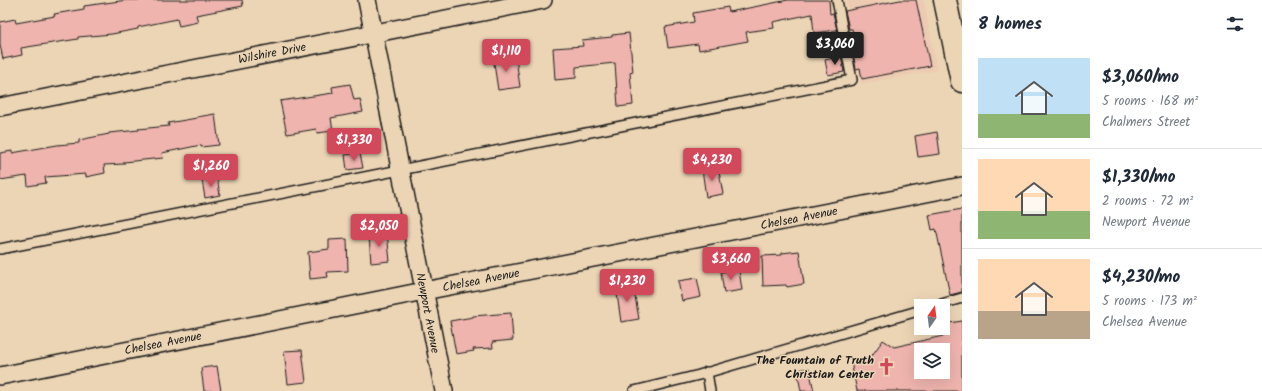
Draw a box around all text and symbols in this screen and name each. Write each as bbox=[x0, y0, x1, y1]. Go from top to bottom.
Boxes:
text: 8 homes bbox=[978, 11, 1042, 38]
icon: filters bbox=[1224, 13, 1246, 35]
pin: $3,060 bbox=[802, 32, 868, 66]
text: $3,060 bbox=[816, 34, 854, 55]
street label: Wilshire Drive bbox=[237, 37, 308, 69]
pin: $1,110 bbox=[473, 39, 539, 73]
text: $1,110 bbox=[491, 41, 521, 62]
text: $3,060/mo bbox=[1102, 64, 1179, 91]
icon: home bbox=[1010, 74, 1058, 122]
text: 5 rooms · 168 m² bbox=[1102, 91, 1198, 112]
text: Chalmers Street bbox=[1102, 112, 1190, 133]
pin: $1,330 bbox=[321, 128, 387, 162]
text: $1,330 bbox=[336, 130, 372, 151]
pin: $4,230 bbox=[679, 148, 745, 182]
text: $4,230 bbox=[692, 150, 732, 171]
pin: $1,260 bbox=[178, 154, 244, 188]
text: $1,260 bbox=[193, 156, 229, 177]
text: $1,330/mo bbox=[1102, 164, 1175, 191]
icon: home bbox=[1010, 175, 1058, 223]
text: 2 rooms · 72 m² bbox=[1102, 191, 1193, 212]
street label: Chelsea Avenue bbox=[759, 202, 840, 235]
text: Newport Avenue bbox=[1102, 212, 1190, 233]
pin: $2,050 bbox=[346, 214, 412, 248]
text: $2,050 bbox=[360, 216, 398, 237]
pin: $3,660 bbox=[698, 247, 764, 281]
text: $3,660 bbox=[712, 249, 750, 270]
street label: Chelsea Avenue bbox=[441, 264, 522, 297]
text: $4,230/mo bbox=[1102, 264, 1180, 291]
pin: $1,230 bbox=[594, 269, 660, 303]
street label: Newport Avenue bbox=[410, 271, 445, 356]
text: $1,230 bbox=[609, 271, 645, 292]
icon: home bbox=[1010, 275, 1058, 323]
text: 5 rooms · 173 m² bbox=[1102, 291, 1197, 312]
north arrow bbox=[914, 299, 950, 335]
map controls bbox=[914, 299, 950, 379]
text: Chelsea Avenue bbox=[1102, 312, 1187, 333]
street label: Chelsea Avenue bbox=[123, 327, 204, 360]
button: layers bbox=[914, 343, 950, 379]
place label: The Fountain of Truth Christian Center bbox=[756, 351, 875, 384]
church icon: The Fountain of Truth Christian Center bbox=[877, 357, 897, 377]

